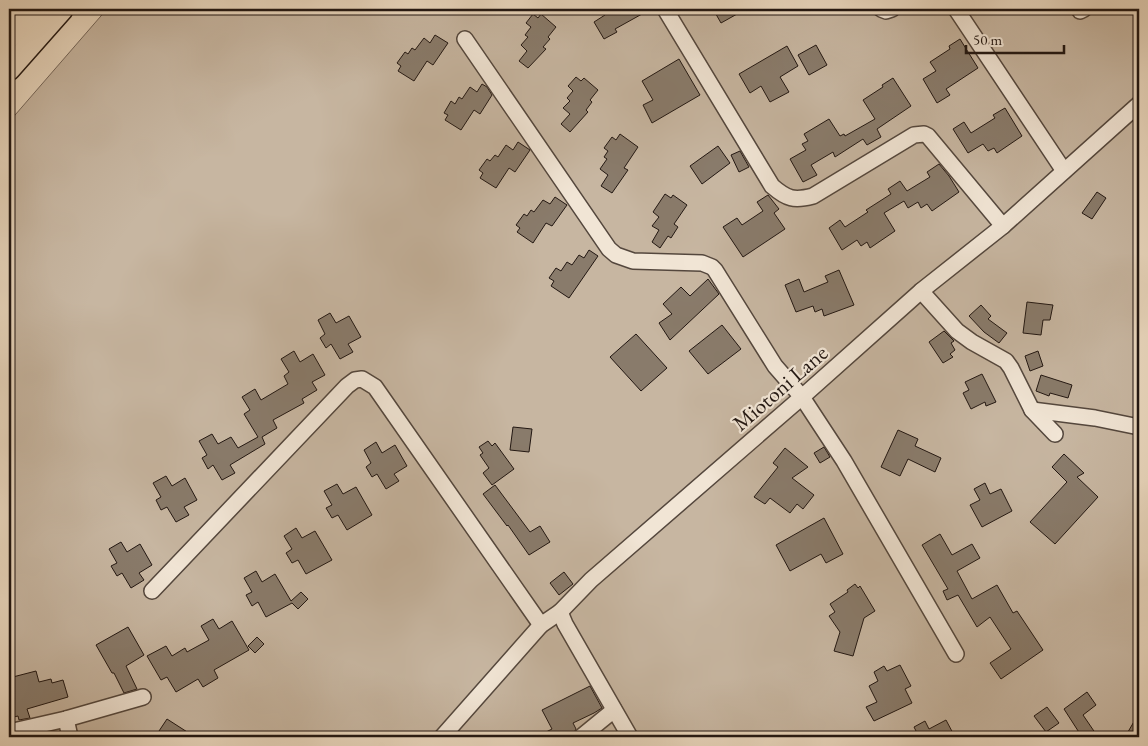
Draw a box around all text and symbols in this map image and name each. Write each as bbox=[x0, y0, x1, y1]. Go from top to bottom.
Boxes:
scale bar bbox=[966, 22, 1063, 54]
text: 50 m bbox=[973, 30, 1002, 49]
street label: Miotoni Lane bbox=[726, 338, 834, 437]

